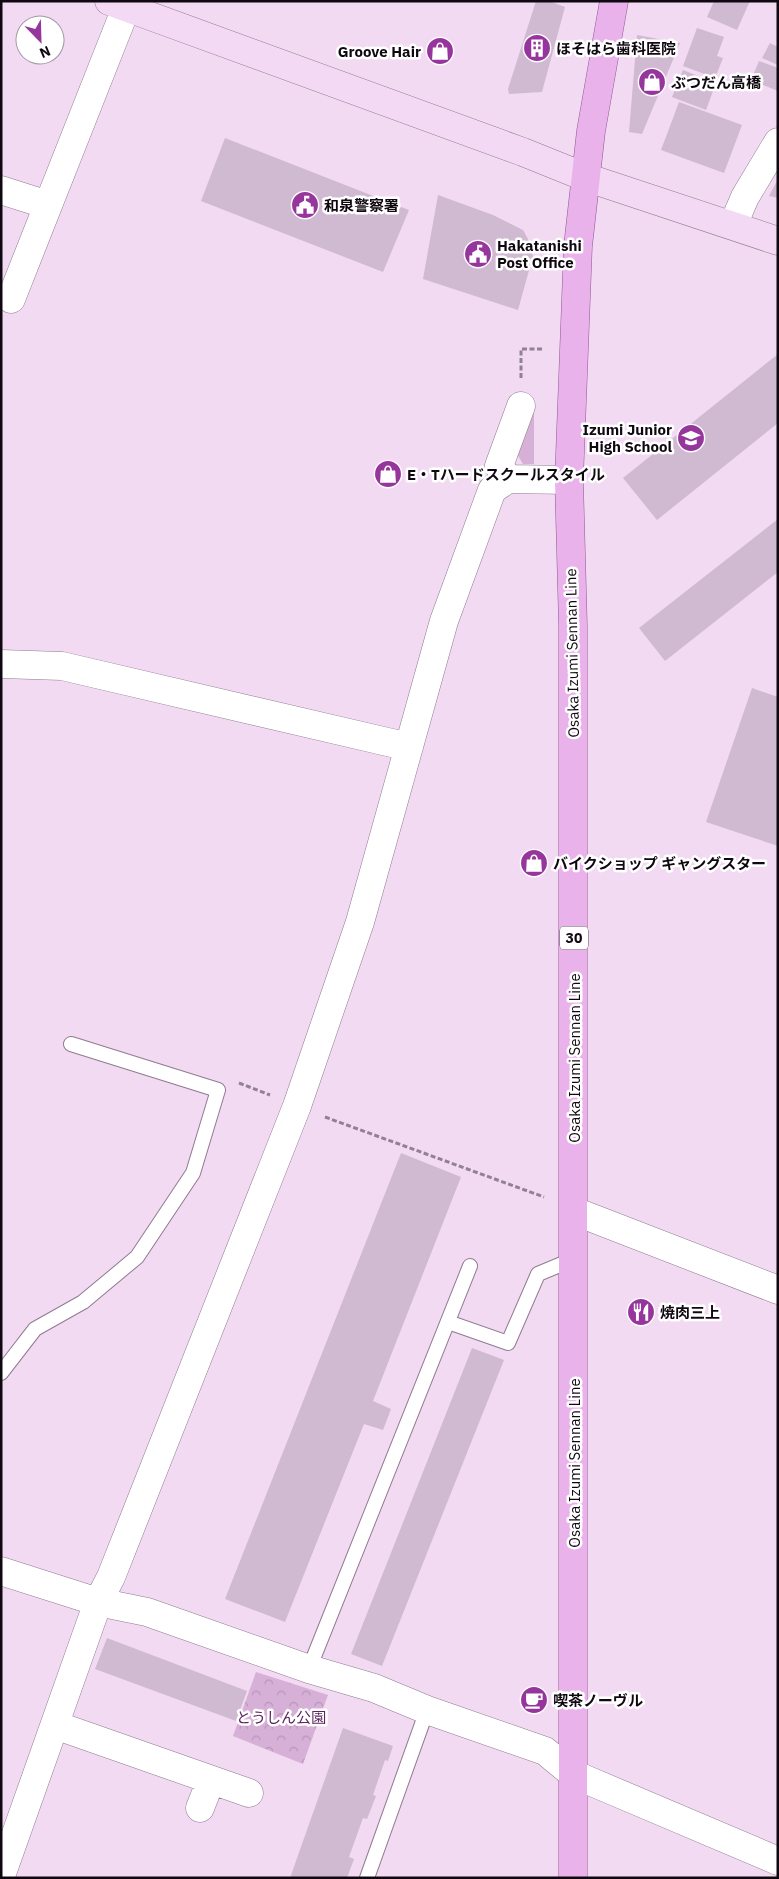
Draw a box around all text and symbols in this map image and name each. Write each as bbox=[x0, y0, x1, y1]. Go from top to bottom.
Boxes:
north arrow bbox=[15, 15, 65, 65]
building icon: ほそはら歯科医院 bbox=[522, 33, 552, 63]
shop icon: Groove Hair bbox=[425, 36, 455, 66]
place label: ほそはら歯科医院 bbox=[556, 39, 676, 58]
text: N bbox=[37, 42, 53, 62]
place label: Groove Hair bbox=[338, 42, 421, 61]
shop icon: ぶつだん高橋 bbox=[637, 67, 667, 97]
place label: ぶつだん高橋 bbox=[671, 73, 762, 92]
public building icon: 和泉警察署 bbox=[290, 190, 320, 220]
place label: 和泉警察署 bbox=[324, 196, 399, 215]
place label: Hakatanishi Post Office bbox=[497, 236, 582, 272]
public building icon: Hakatanishi Post Office bbox=[463, 239, 493, 269]
place label: Izumi Junior High School bbox=[582, 420, 672, 456]
school or university icon: Izumi Junior High School bbox=[676, 423, 706, 453]
shop icon: E・Tハードスクールスタイル bbox=[373, 459, 403, 489]
place label: E・Tハードスクールスタイル bbox=[407, 465, 605, 484]
street label: Osaka Izumi Sennan Line bbox=[561, 568, 583, 738]
shop icon: バイクショップ ギャングスター bbox=[519, 848, 549, 878]
place label: バイクショップ ギャングスター bbox=[553, 854, 766, 873]
road number: 30 bbox=[560, 926, 588, 950]
street label: Osaka Izumi Sennan Line bbox=[565, 973, 584, 1143]
restaurant icon: 焼肉三上 bbox=[626, 1297, 656, 1327]
place label: 焼肉三上 bbox=[660, 1303, 720, 1322]
street label: Osaka Izumi Sennan Line bbox=[565, 1378, 584, 1548]
cafe icon: 喫茶ノーヴル bbox=[519, 1685, 549, 1715]
place label: 喫茶ノーヴル bbox=[553, 1691, 643, 1710]
park label: とうしん公園 bbox=[236, 1708, 326, 1727]

